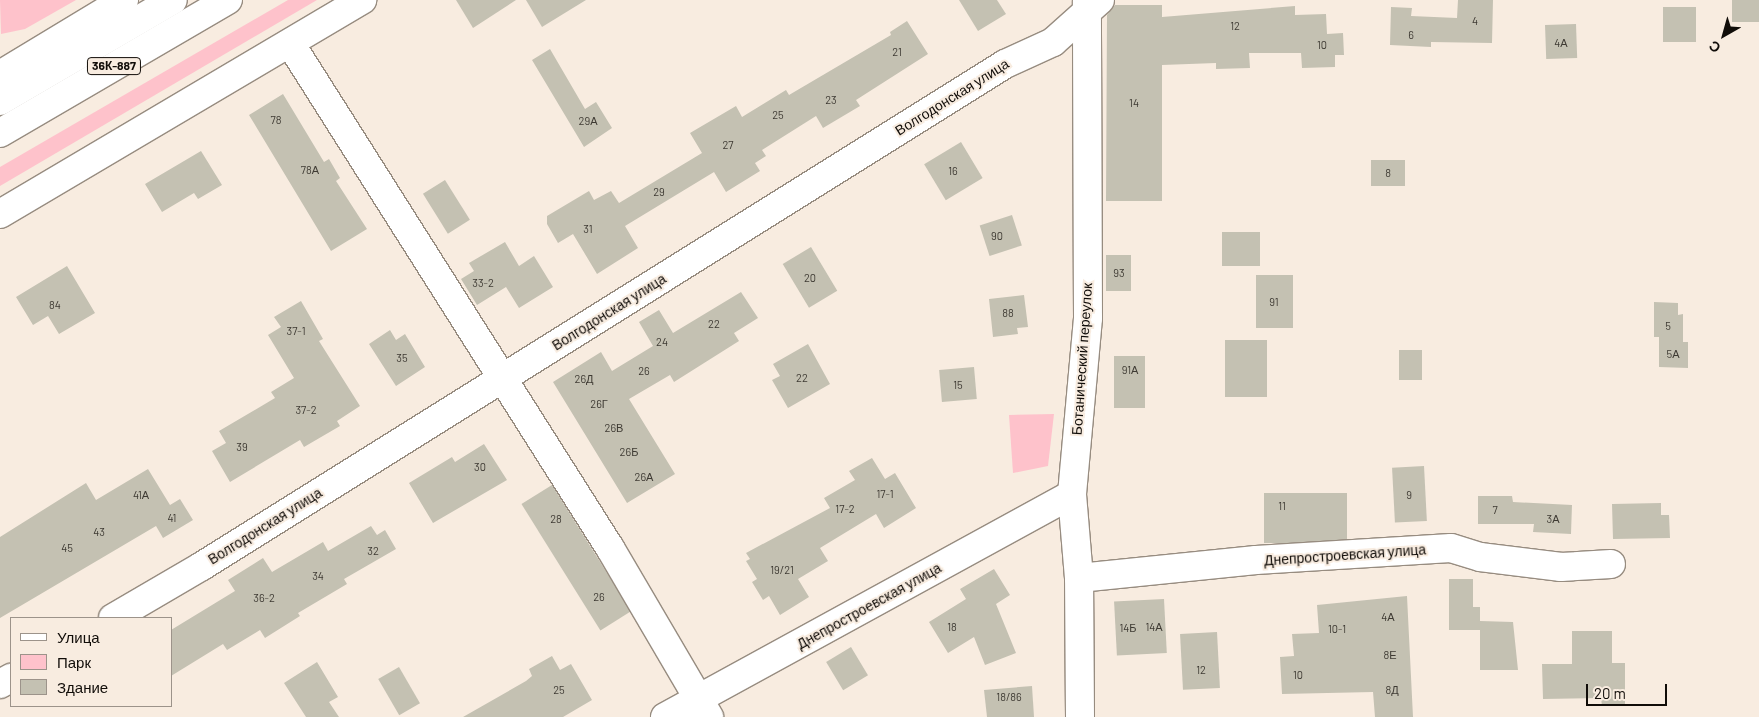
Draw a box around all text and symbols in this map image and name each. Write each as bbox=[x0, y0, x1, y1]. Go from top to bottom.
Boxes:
north arrow bbox=[1699, 10, 1749, 60]
house number: 4 bbox=[1472, 14, 1478, 28]
house number: 12 bbox=[1230, 19, 1240, 33]
house number: 6 bbox=[1408, 28, 1414, 42]
house number: 4А bbox=[1554, 36, 1568, 50]
text: С bbox=[1705, 37, 1724, 57]
house number: 10 bbox=[1317, 38, 1327, 52]
house number: 21 bbox=[892, 45, 902, 59]
street label: Волгодонская улица bbox=[892, 55, 1012, 139]
road number: 36К-887 bbox=[86, 56, 142, 76]
house number: 23 bbox=[825, 93, 837, 107]
house number: 14 bbox=[1129, 96, 1139, 110]
house number: 25 bbox=[772, 108, 784, 122]
house number: 78 bbox=[271, 113, 281, 127]
house number: 29А bbox=[579, 114, 597, 128]
house number: 27 bbox=[722, 138, 734, 152]
house number: 78А bbox=[301, 163, 319, 177]
house number: 16 bbox=[948, 164, 958, 178]
house number: 8 bbox=[1385, 166, 1391, 180]
house number: 29 bbox=[653, 185, 665, 199]
house number: 31 bbox=[583, 222, 593, 236]
house number: 90 bbox=[991, 229, 1003, 243]
house number: 93 bbox=[1113, 266, 1125, 280]
street label: Волгодонская улица bbox=[549, 270, 669, 354]
house number: 20 bbox=[804, 271, 816, 285]
house number: 33-2 bbox=[472, 276, 494, 290]
street label: Ботанический переулок bbox=[1068, 282, 1096, 436]
house number: 91 bbox=[1269, 295, 1279, 309]
house number: 84 bbox=[49, 298, 61, 312]
house number: 88 bbox=[1002, 306, 1014, 320]
house number: 22 bbox=[708, 317, 720, 331]
house number: 5 bbox=[1665, 319, 1671, 333]
house number: 37-1 bbox=[286, 324, 306, 338]
house number: 24 bbox=[656, 335, 668, 349]
house number: 5А bbox=[1667, 347, 1679, 361]
house number: 35 bbox=[396, 351, 408, 365]
house number: 91А bbox=[1122, 363, 1138, 377]
house number: 26 bbox=[638, 364, 650, 378]
house number: 22 bbox=[796, 371, 808, 385]
house number: 26Д bbox=[574, 372, 594, 386]
house number: 15 bbox=[953, 378, 963, 392]
house number: 26Г bbox=[590, 397, 608, 411]
house number: 37-2 bbox=[295, 403, 317, 417]
house number: 26В bbox=[605, 421, 623, 435]
house number: 39 bbox=[236, 440, 248, 454]
house number: 26Б bbox=[620, 445, 638, 459]
house number: 30 bbox=[474, 460, 486, 474]
house number: 26А bbox=[635, 470, 653, 484]
street label: Волгодонская улица bbox=[205, 484, 325, 568]
house number: 17-1 bbox=[876, 487, 894, 501]
house number: 41А bbox=[133, 488, 149, 502]
house number: 9 bbox=[1406, 488, 1412, 502]
house number: 11 bbox=[1278, 499, 1286, 513]
house number: 17-2 bbox=[835, 502, 855, 516]
house number: 7 bbox=[1492, 503, 1498, 517]
house number: 41 bbox=[168, 511, 176, 525]
house number: 28 bbox=[550, 512, 562, 526]
house number: 3А bbox=[1546, 512, 1560, 526]
house number: 43 bbox=[93, 525, 105, 539]
house number: 45 bbox=[61, 541, 73, 555]
street label: Днепростроевская улица bbox=[1263, 541, 1427, 569]
house number: 32 bbox=[367, 544, 379, 558]
street label: Днепростроевская улица bbox=[794, 559, 944, 653]
house number: 19/21 bbox=[770, 563, 794, 577]
house number: 34 bbox=[312, 569, 324, 583]
house number: 26 bbox=[593, 590, 605, 604]
house number: 36-2 bbox=[253, 591, 275, 605]
house number: 4А bbox=[1381, 610, 1395, 624]
legend bbox=[10, 617, 172, 707]
house number: 18 bbox=[947, 620, 957, 634]
house number: 14А bbox=[1145, 620, 1163, 634]
house number: 14Б bbox=[1119, 621, 1137, 635]
house number: 10-1 bbox=[1328, 622, 1346, 636]
text: Улица bbox=[57, 628, 100, 646]
house number: 8Е bbox=[1383, 648, 1397, 662]
text: Парк bbox=[57, 653, 91, 671]
house number: 12 bbox=[1196, 663, 1206, 677]
house number: 10 bbox=[1293, 668, 1303, 682]
scale bar bbox=[1589, 674, 1670, 706]
text: Здание bbox=[57, 678, 108, 696]
house number: 25 bbox=[553, 683, 565, 697]
house number: 8Д bbox=[1385, 683, 1399, 697]
text: 20 m bbox=[1594, 684, 1626, 702]
house number: 18/86 bbox=[996, 690, 1022, 704]

